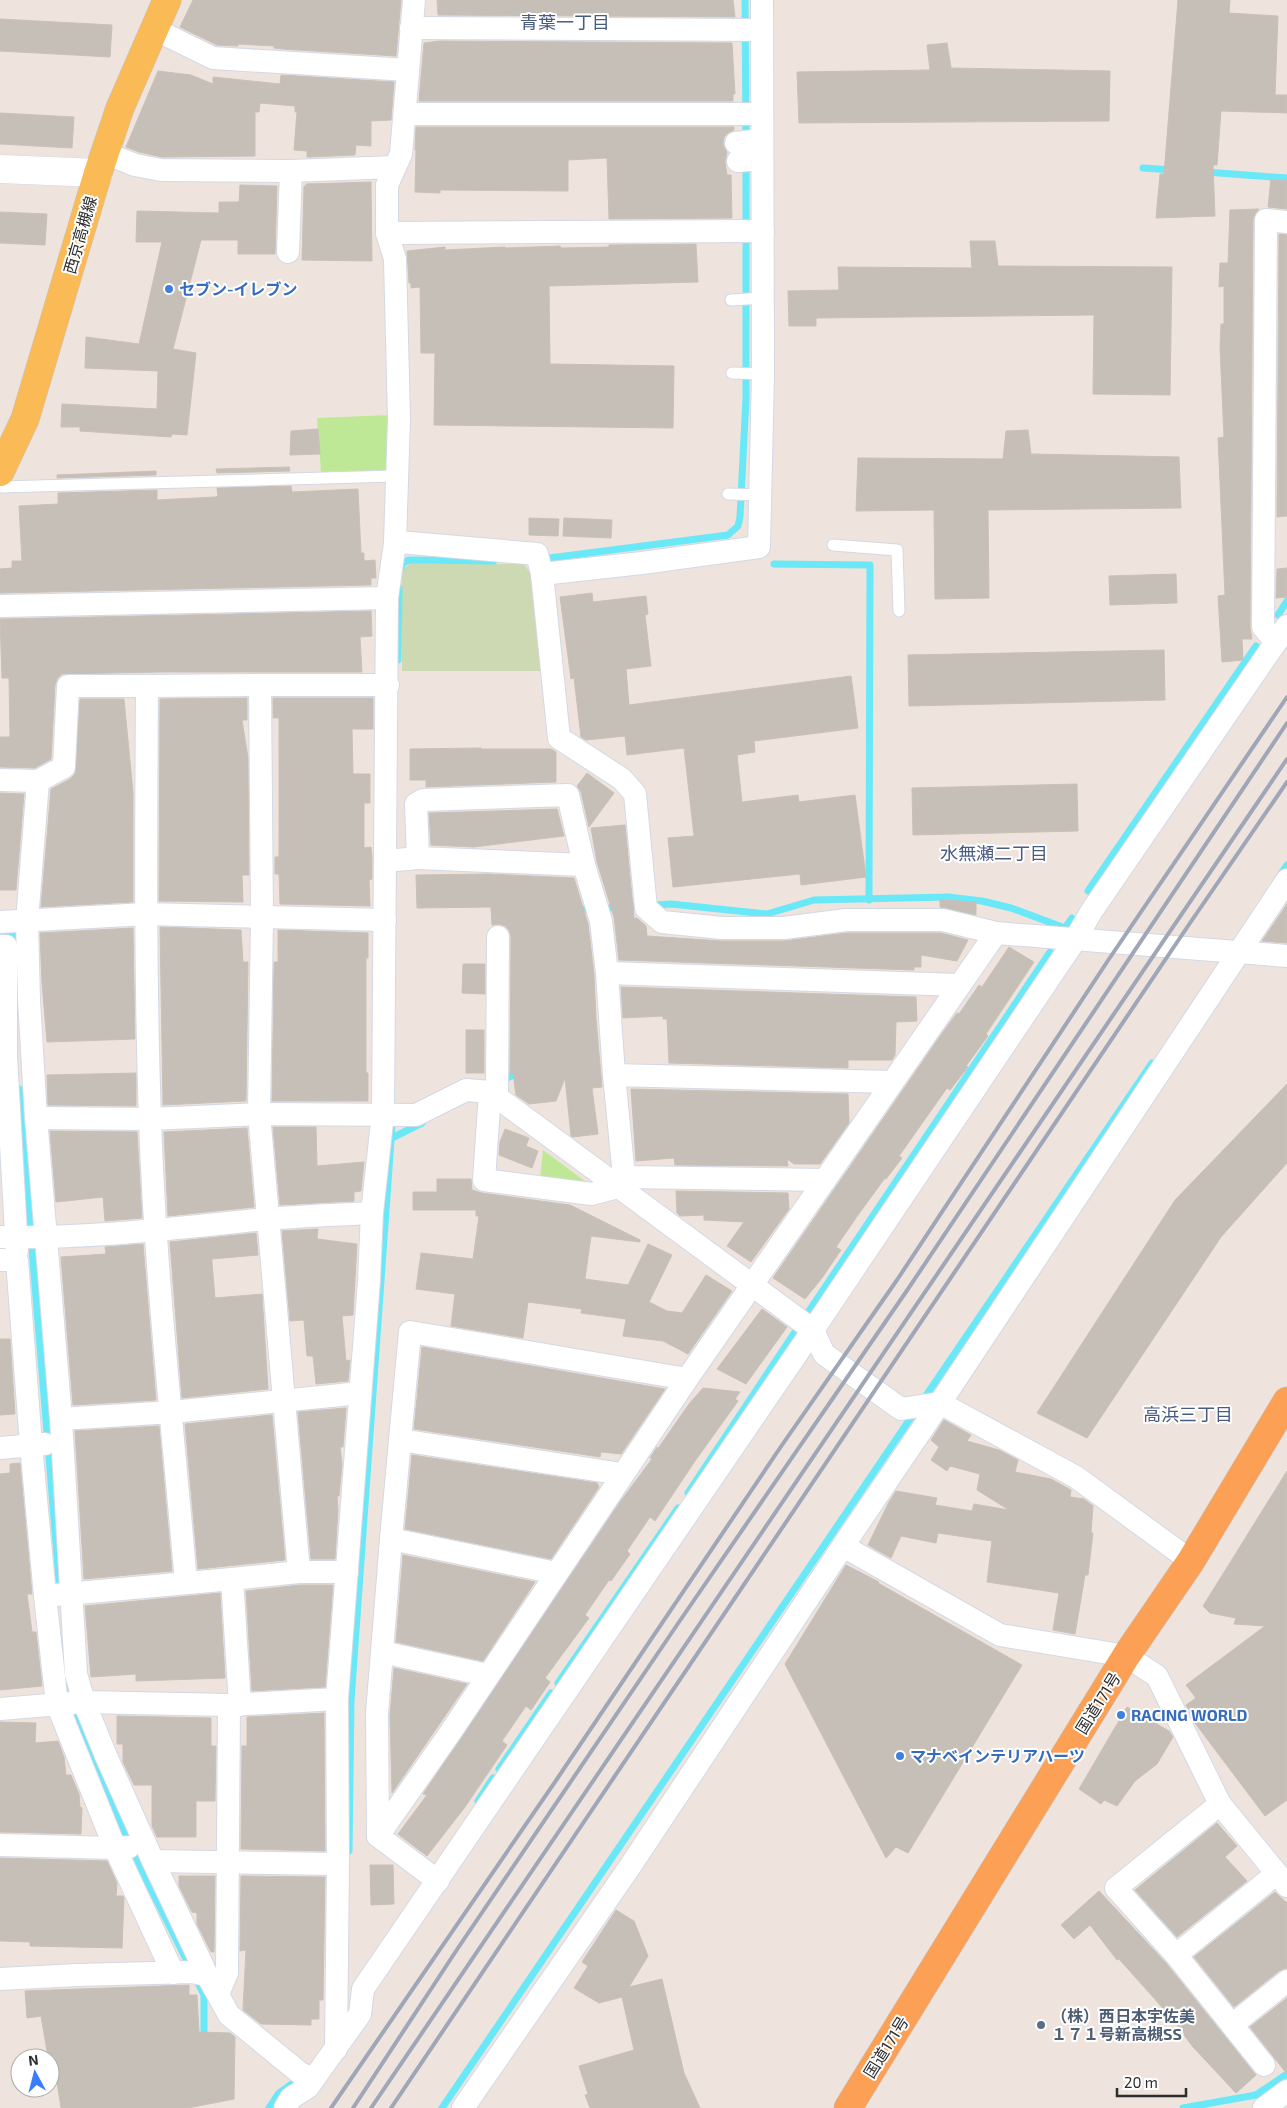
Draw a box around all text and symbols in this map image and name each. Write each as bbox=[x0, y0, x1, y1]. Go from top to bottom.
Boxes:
district label: 青葉一丁目 bbox=[520, 11, 610, 33]
street label: 西京高槻線 bbox=[59, 194, 100, 276]
place label: セブン-イレブン bbox=[179, 279, 298, 298]
marker: セブン-イレブン bbox=[163, 283, 175, 295]
district label: 水無瀬二丁目 bbox=[940, 842, 1048, 864]
district label: 高浜三丁目 bbox=[1143, 1403, 1233, 1425]
street label: 国道171号 bbox=[1071, 1668, 1124, 1737]
place label: RACING WORLD bbox=[1131, 1705, 1248, 1724]
marker: RACING WORLD bbox=[1115, 1709, 1127, 1721]
place label: マナベインテリアハーツ bbox=[910, 1746, 1085, 1765]
marker: マナベインテリアハーツ bbox=[894, 1750, 906, 1762]
place label: （株）西日本宇佐美 １７１号新高槻SS bbox=[1051, 2006, 1195, 2043]
street label: 国道171号 bbox=[859, 2012, 912, 2081]
marker: （株）西日本宇佐美 １７１号新高槻SS bbox=[1035, 2019, 1047, 2031]
north arrow bbox=[10, 2048, 60, 2098]
text: N bbox=[27, 2051, 39, 2069]
scale bar bbox=[1117, 2066, 1186, 2098]
text: 20 m bbox=[1124, 2073, 1158, 2091]

